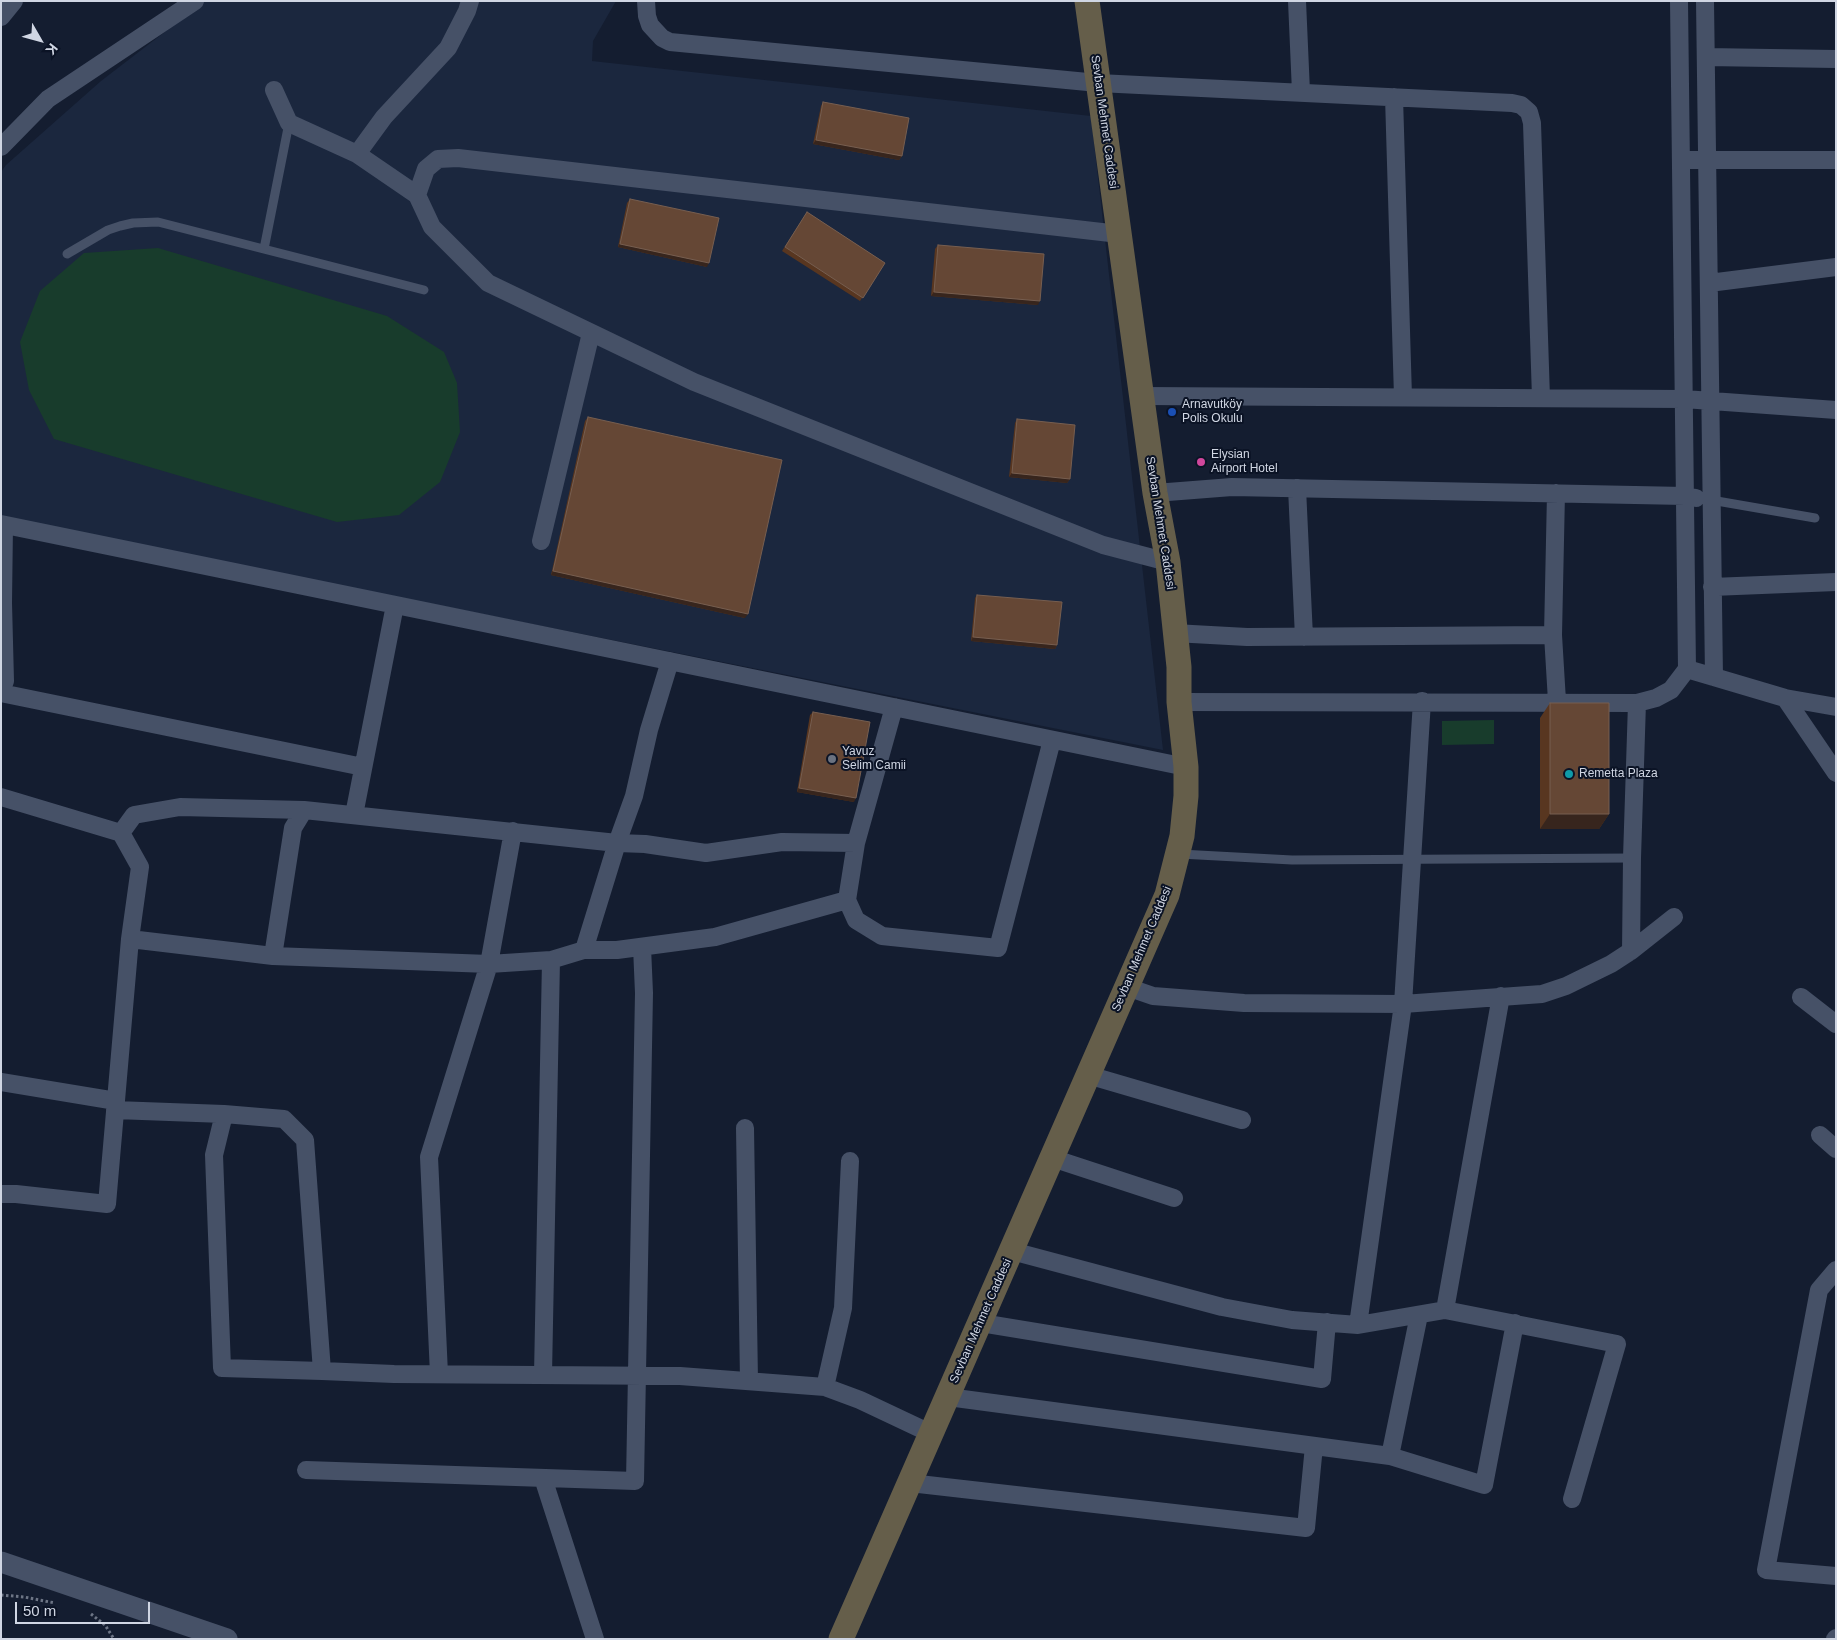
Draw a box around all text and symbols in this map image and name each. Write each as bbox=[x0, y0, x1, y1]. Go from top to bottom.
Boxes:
north arrow bbox=[15, 15, 65, 65]
text: K bbox=[42, 40, 61, 58]
street label: Sevban Mehmet Caddesi bbox=[1087, 54, 1121, 190]
place label: Arnavutköy Polis Okulu bbox=[1182, 398, 1243, 426]
marker: Arnavutköy Polis Okulu bbox=[1166, 406, 1178, 418]
place label: Elysian Airport Hotel bbox=[1211, 448, 1278, 476]
street label: Sevban Mehmet Caddesi bbox=[1142, 455, 1178, 591]
marker: Elysian Airport Hotel bbox=[1195, 456, 1207, 468]
place label: Yavuz Selim Camii bbox=[842, 745, 906, 773]
marker: Yavuz Selim Camii bbox=[826, 753, 838, 765]
place label: Remetta Plaza bbox=[1579, 767, 1658, 781]
marker: Remetta Plaza bbox=[1563, 768, 1575, 780]
street label: Sevban Mehmet Caddesi bbox=[1109, 884, 1175, 1014]
street label: Sevban Mehmet Caddesi bbox=[947, 1257, 1015, 1385]
scale bar bbox=[18, 1592, 152, 1624]
text: 50 m bbox=[23, 1602, 56, 1619]

